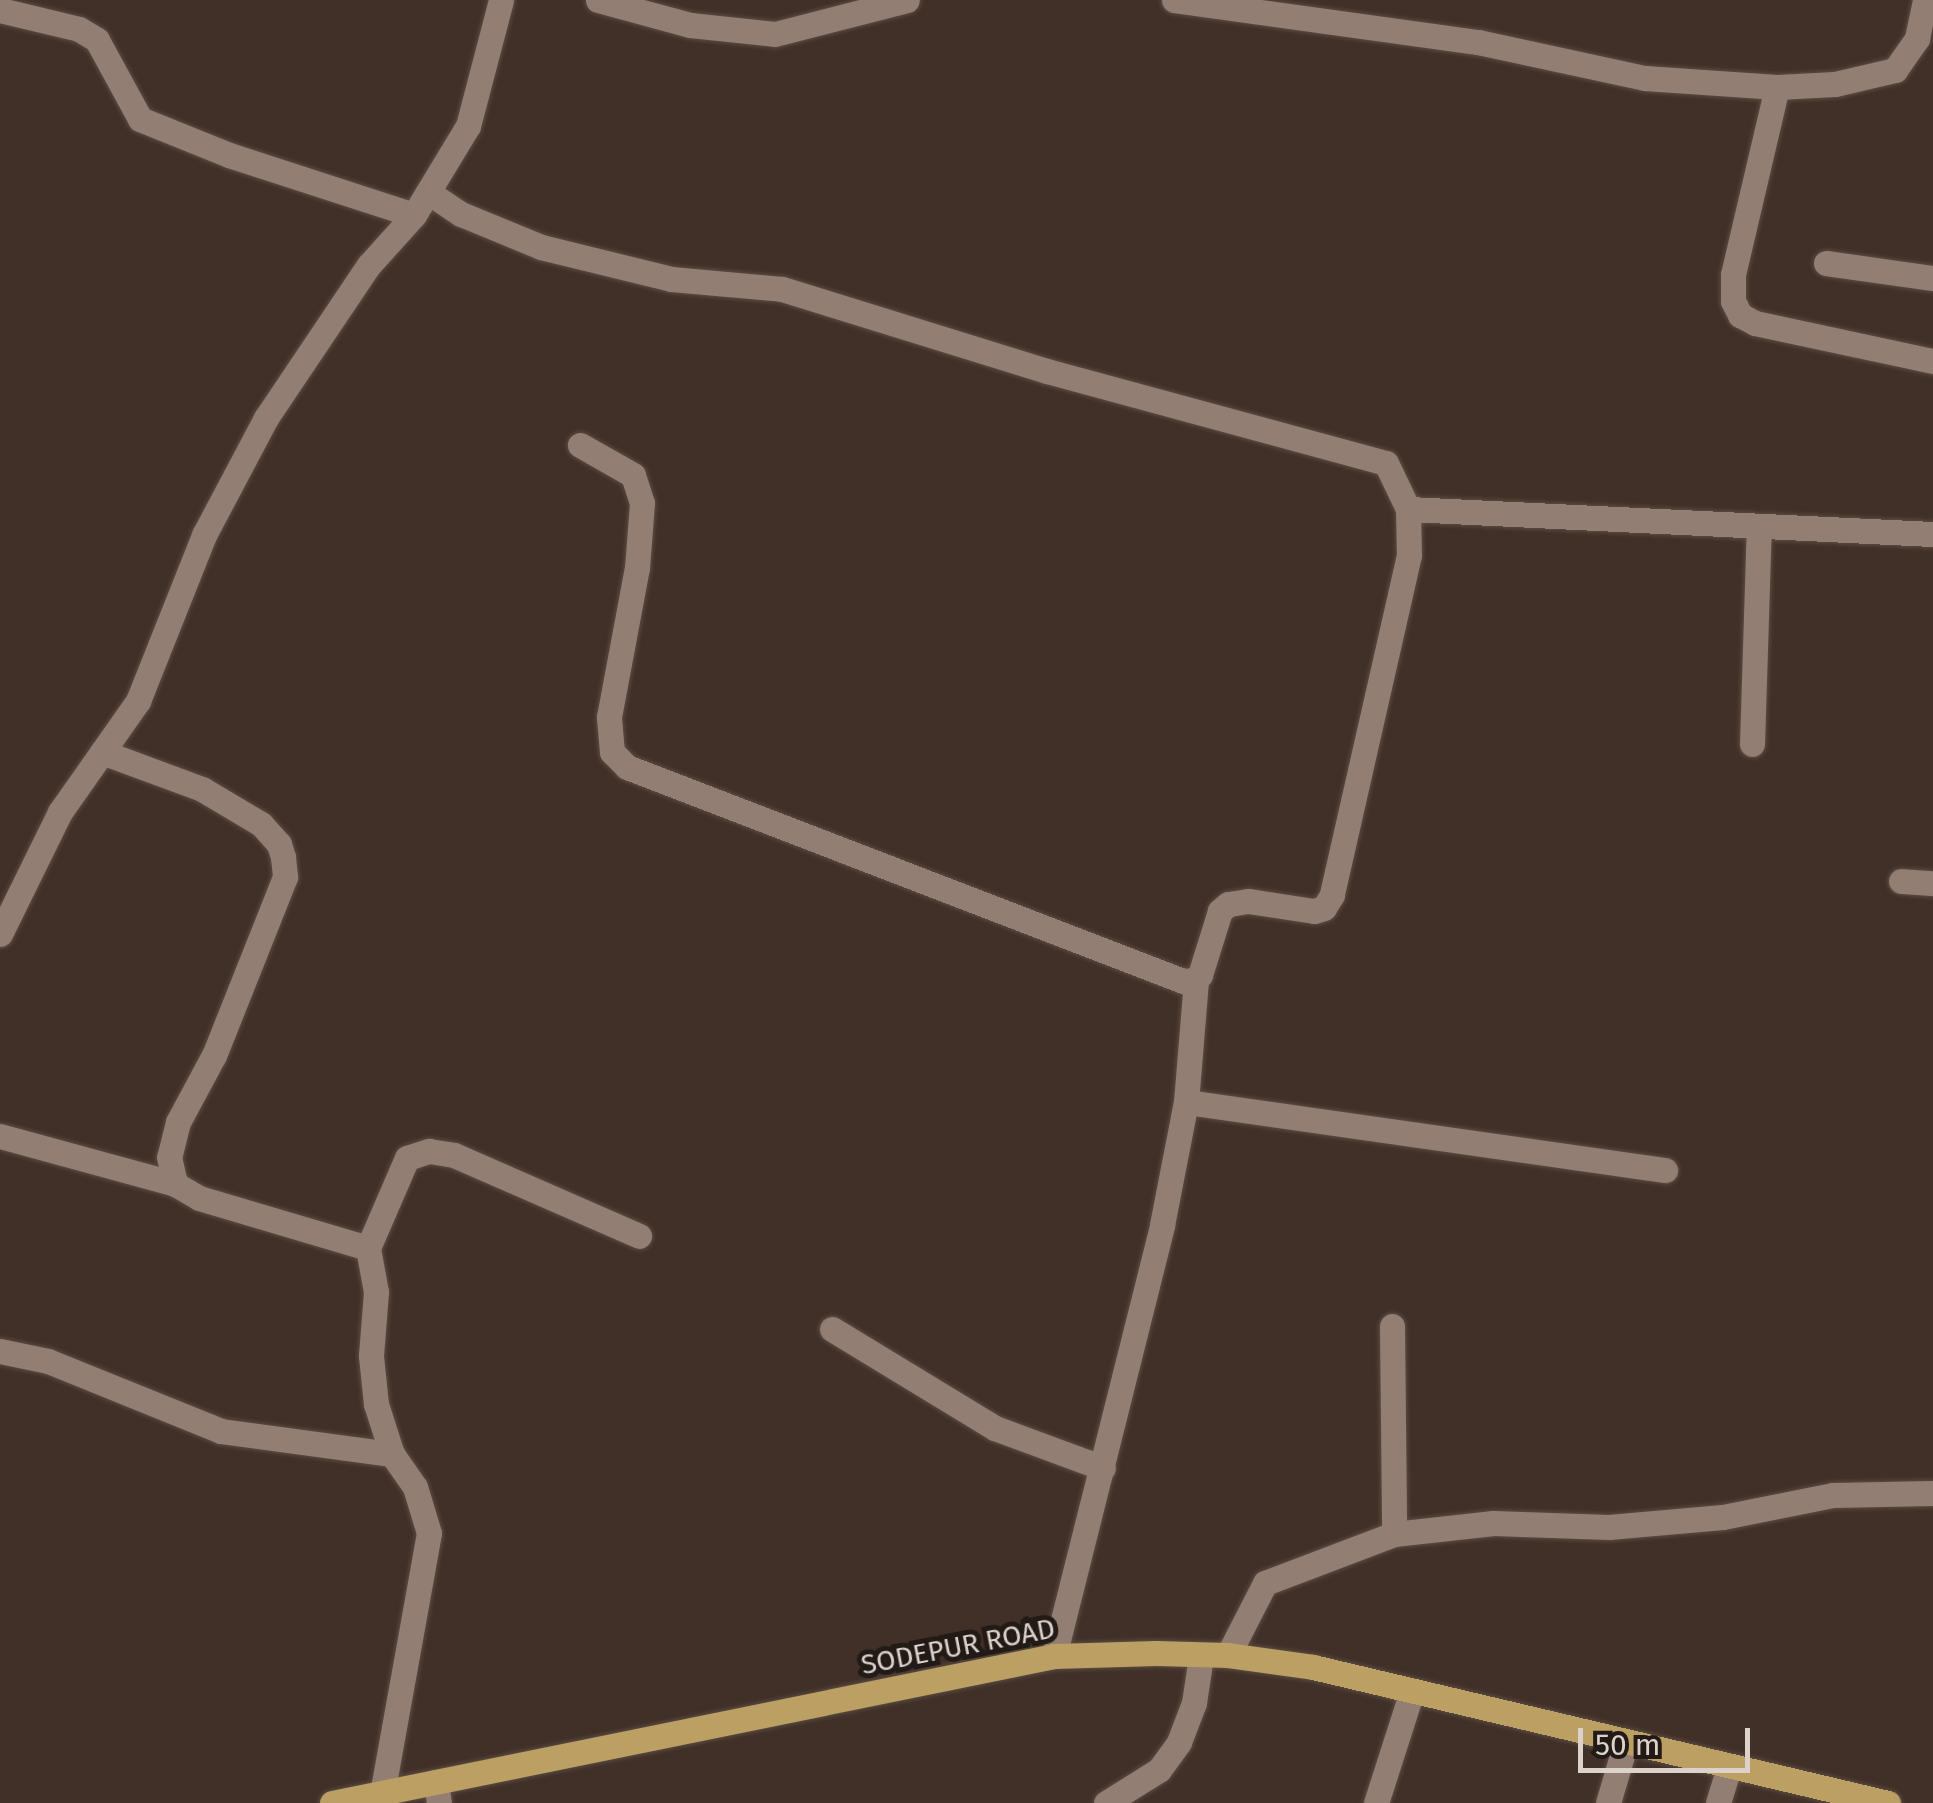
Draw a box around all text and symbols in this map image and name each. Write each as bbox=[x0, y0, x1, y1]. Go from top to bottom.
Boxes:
street label: SODEPUR ROAD bbox=[858, 1612, 1058, 1682]
scale bar bbox=[1583, 1708, 1756, 1770]
text: 50 m bbox=[1595, 1727, 1660, 1763]

